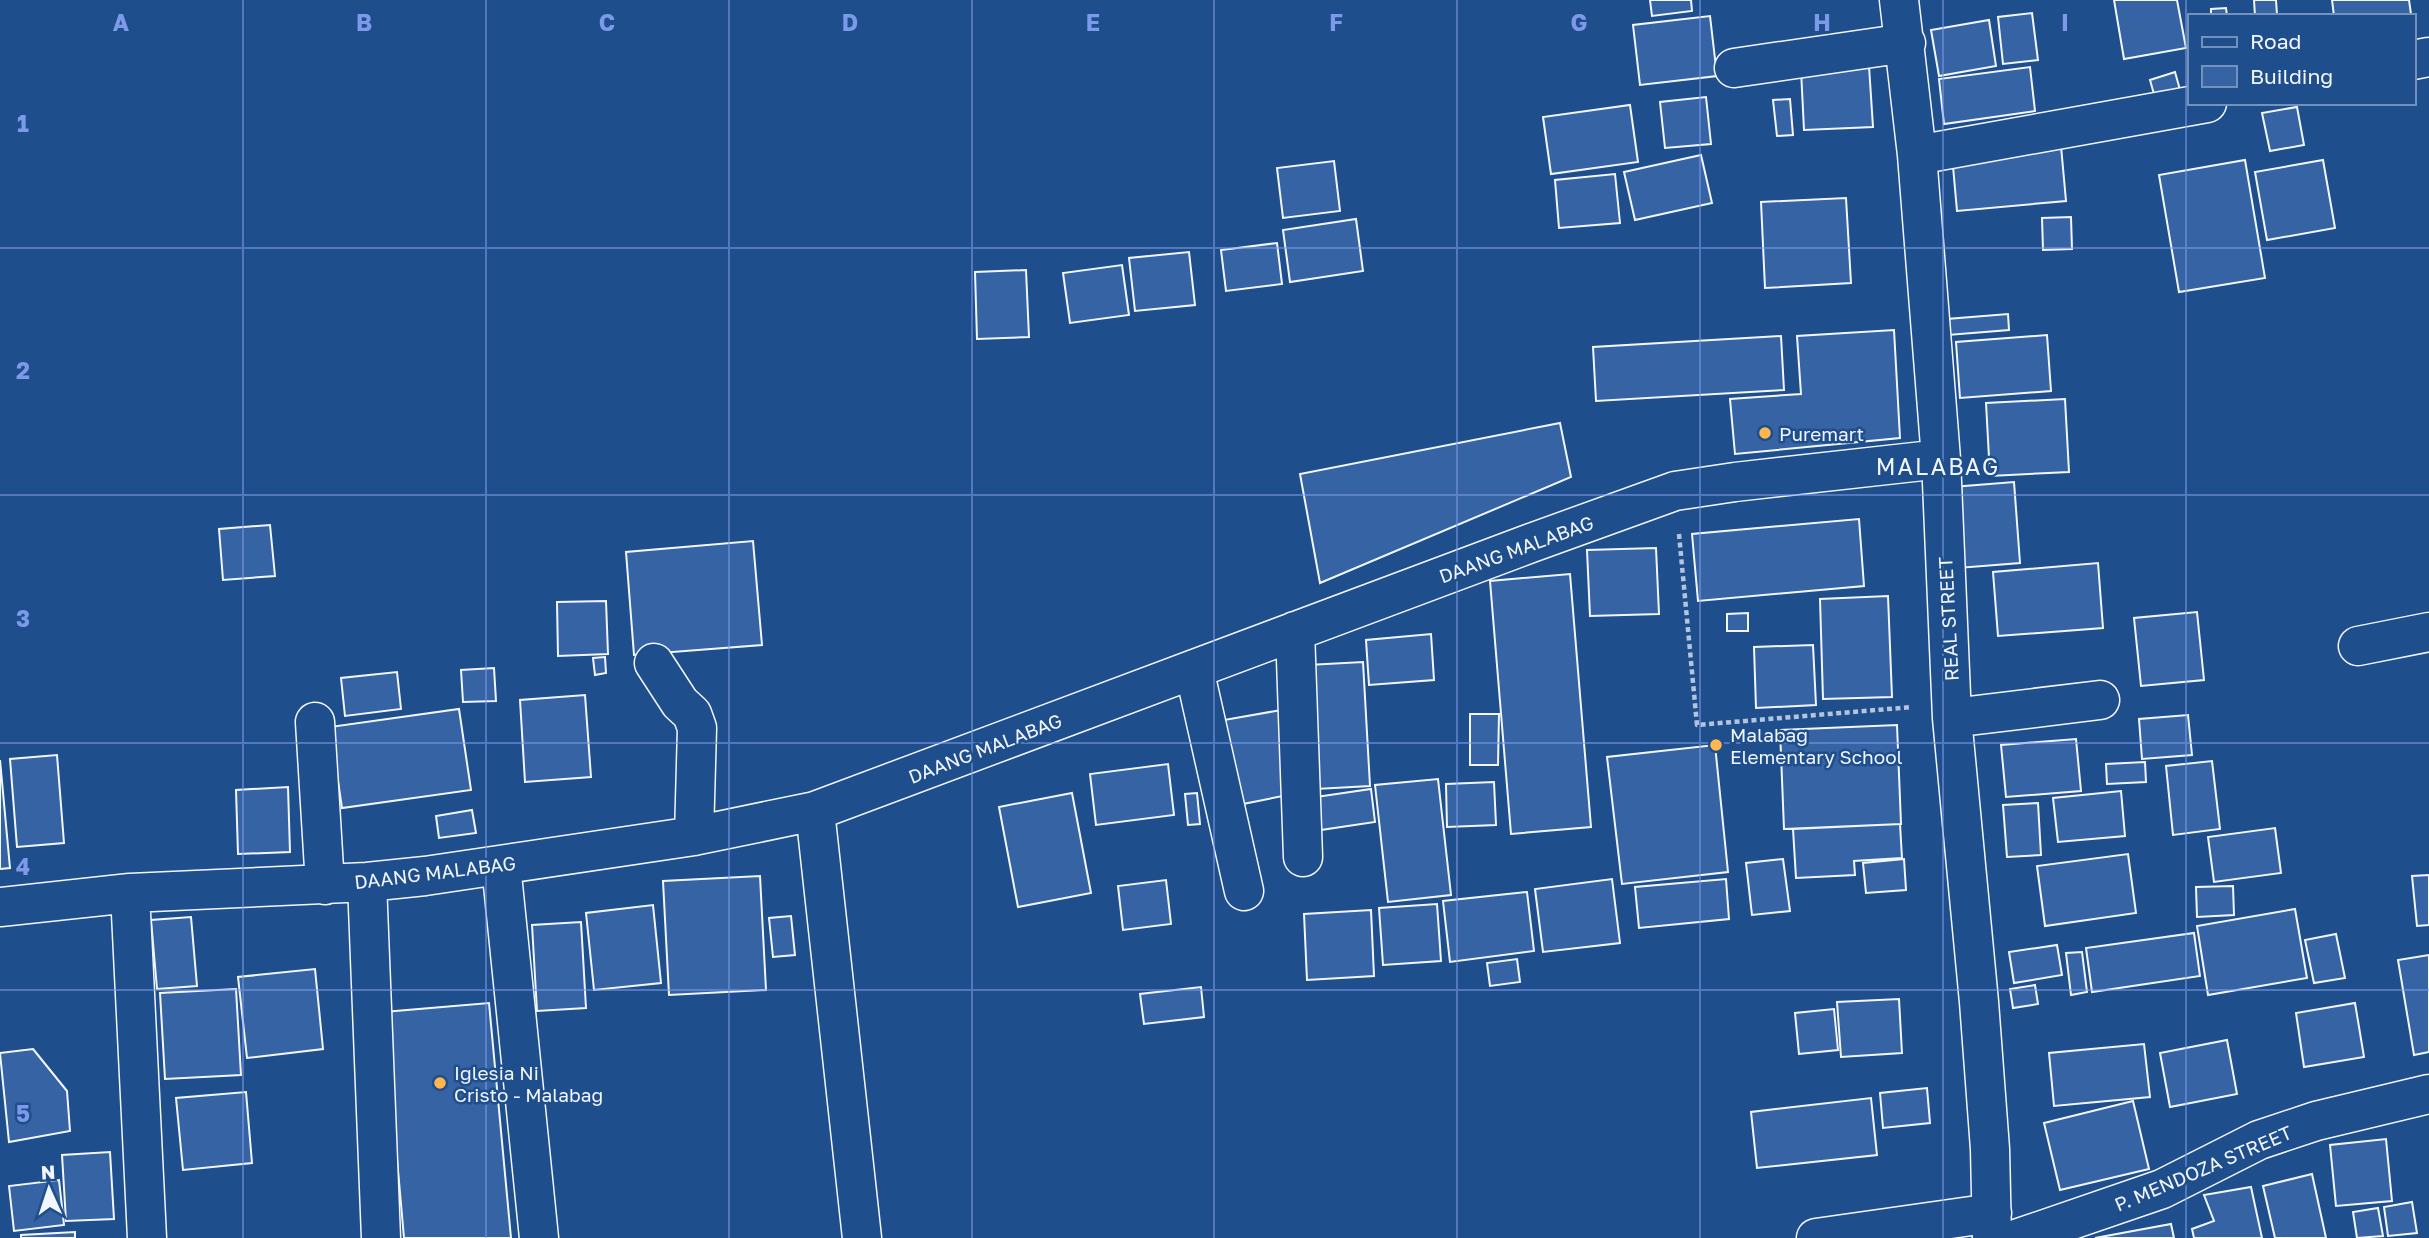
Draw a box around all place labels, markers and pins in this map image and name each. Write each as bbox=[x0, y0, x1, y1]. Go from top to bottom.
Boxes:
place label: Puremart bbox=[1779, 422, 1864, 445]
marker: Puremart bbox=[1757, 425, 1773, 441]
place label: Malabag Elementary School bbox=[1730, 723, 1903, 768]
marker: Malabag Elementary School bbox=[1708, 737, 1724, 753]
place label: Iglesia Ni Cristo - Malabag bbox=[454, 1061, 603, 1106]
marker: Iglesia Ni Cristo - Malabag bbox=[432, 1075, 448, 1091]

